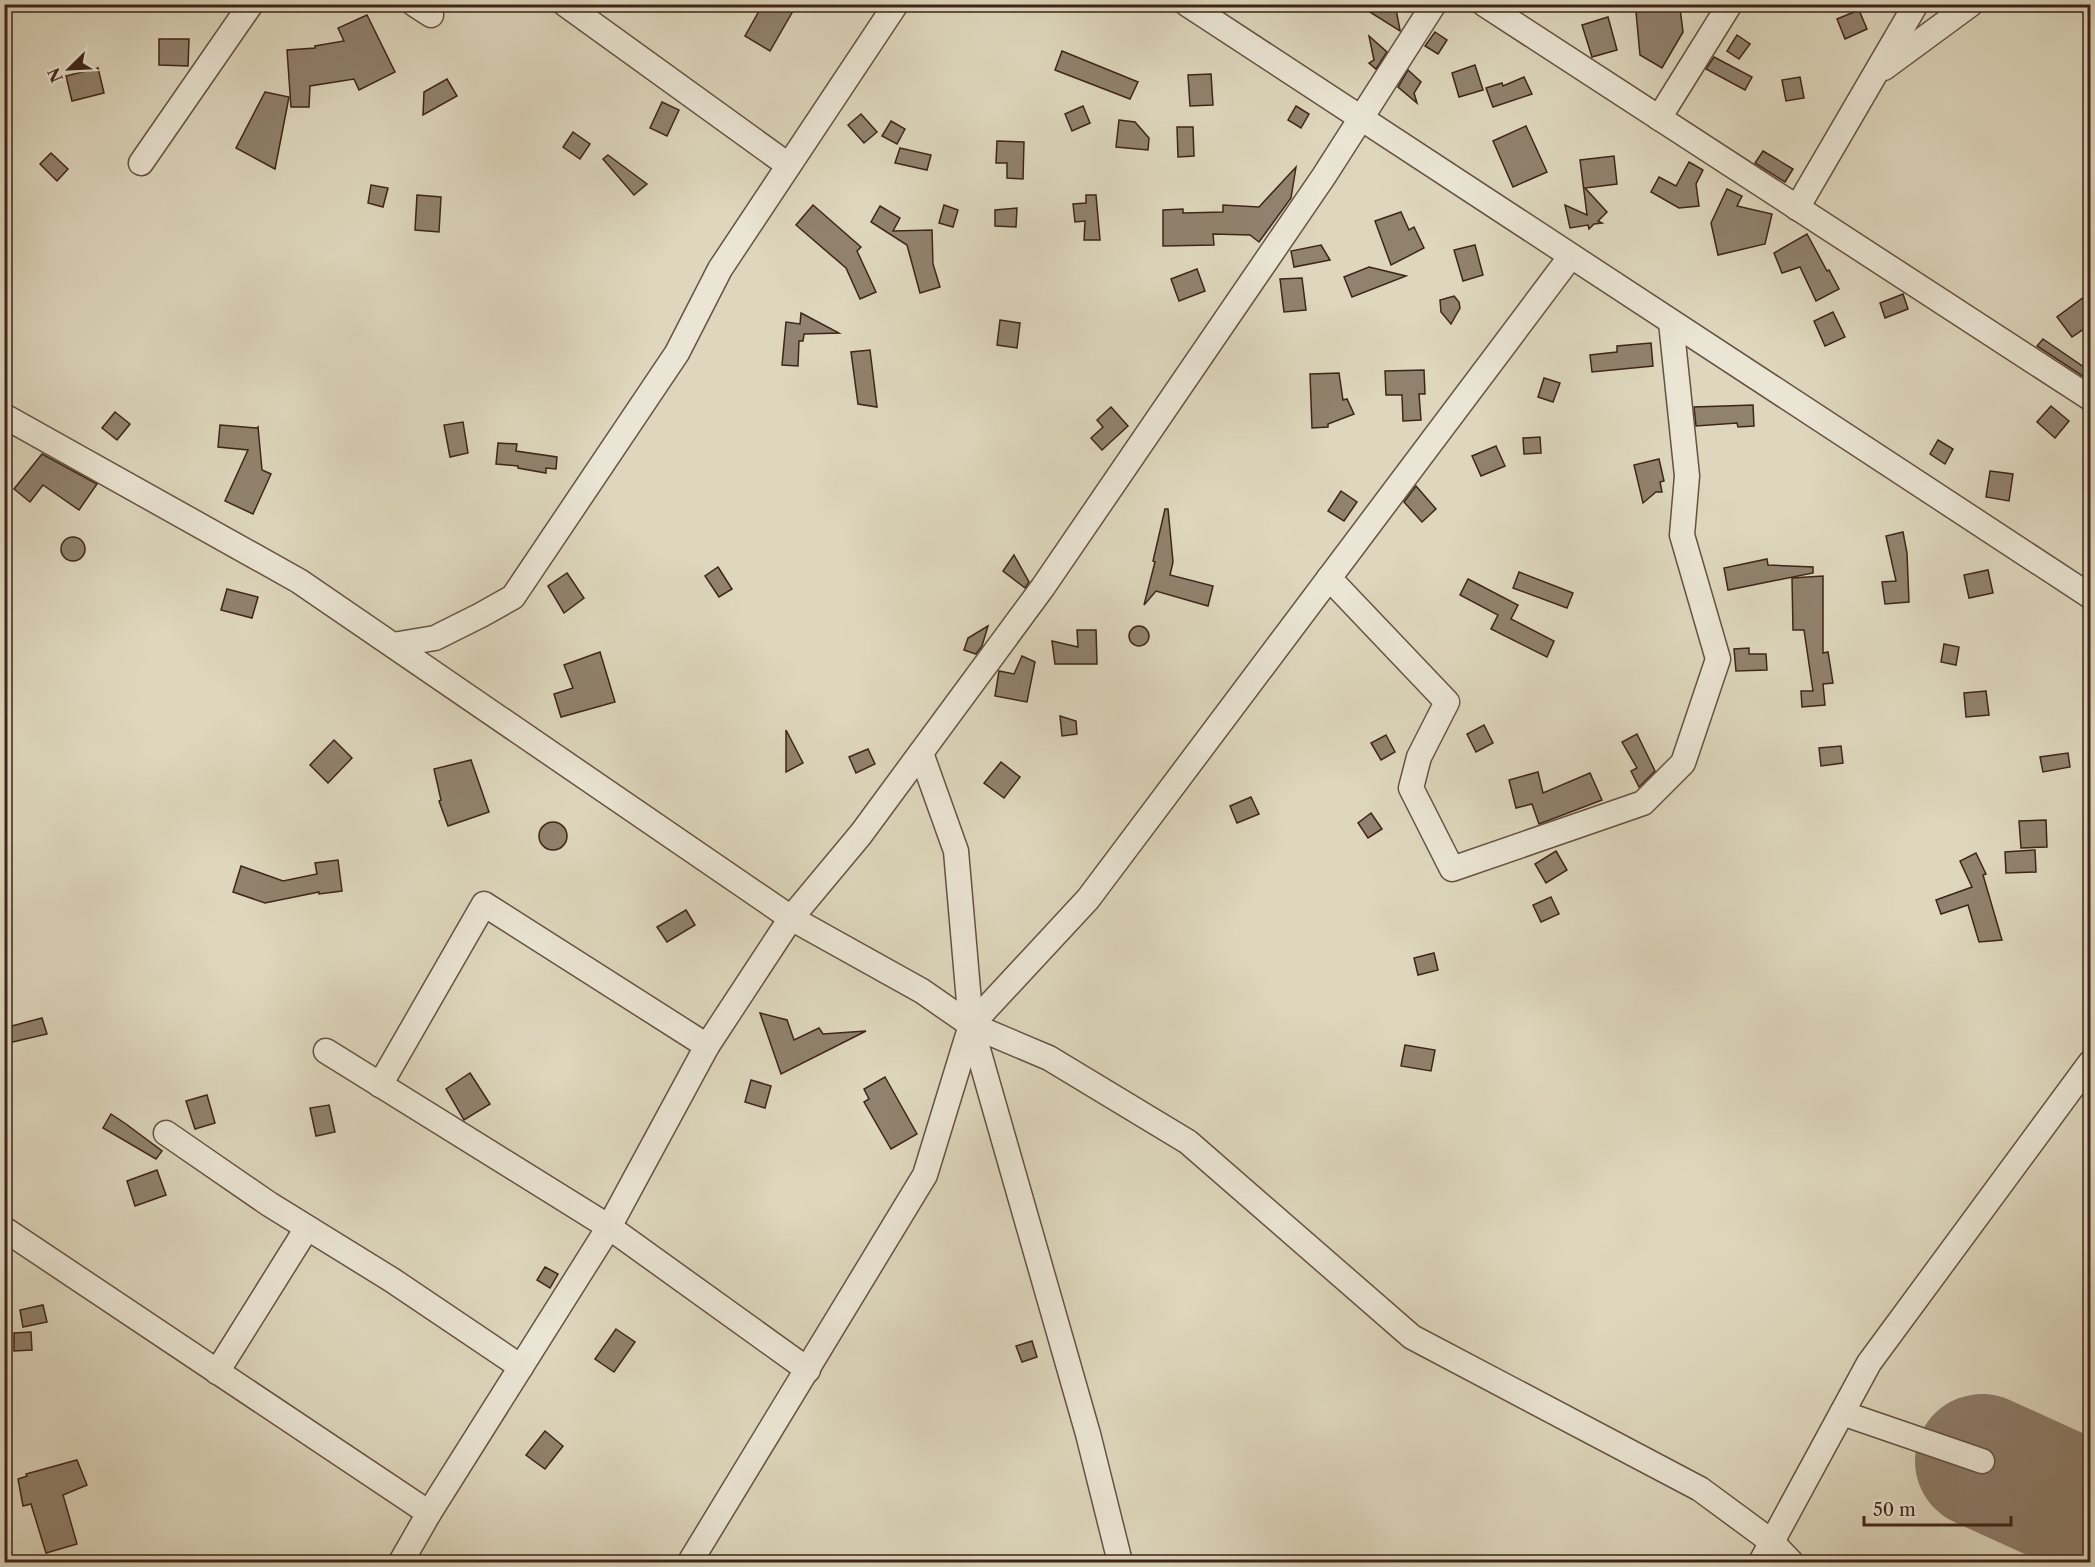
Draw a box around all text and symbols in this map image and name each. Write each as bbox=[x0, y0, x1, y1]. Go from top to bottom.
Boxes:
north arrow bbox=[39, 39, 99, 99]
text: N bbox=[43, 65, 67, 86]
scale bar bbox=[1864, 1489, 2011, 1527]
text: 50 m bbox=[1873, 1499, 1916, 1521]

